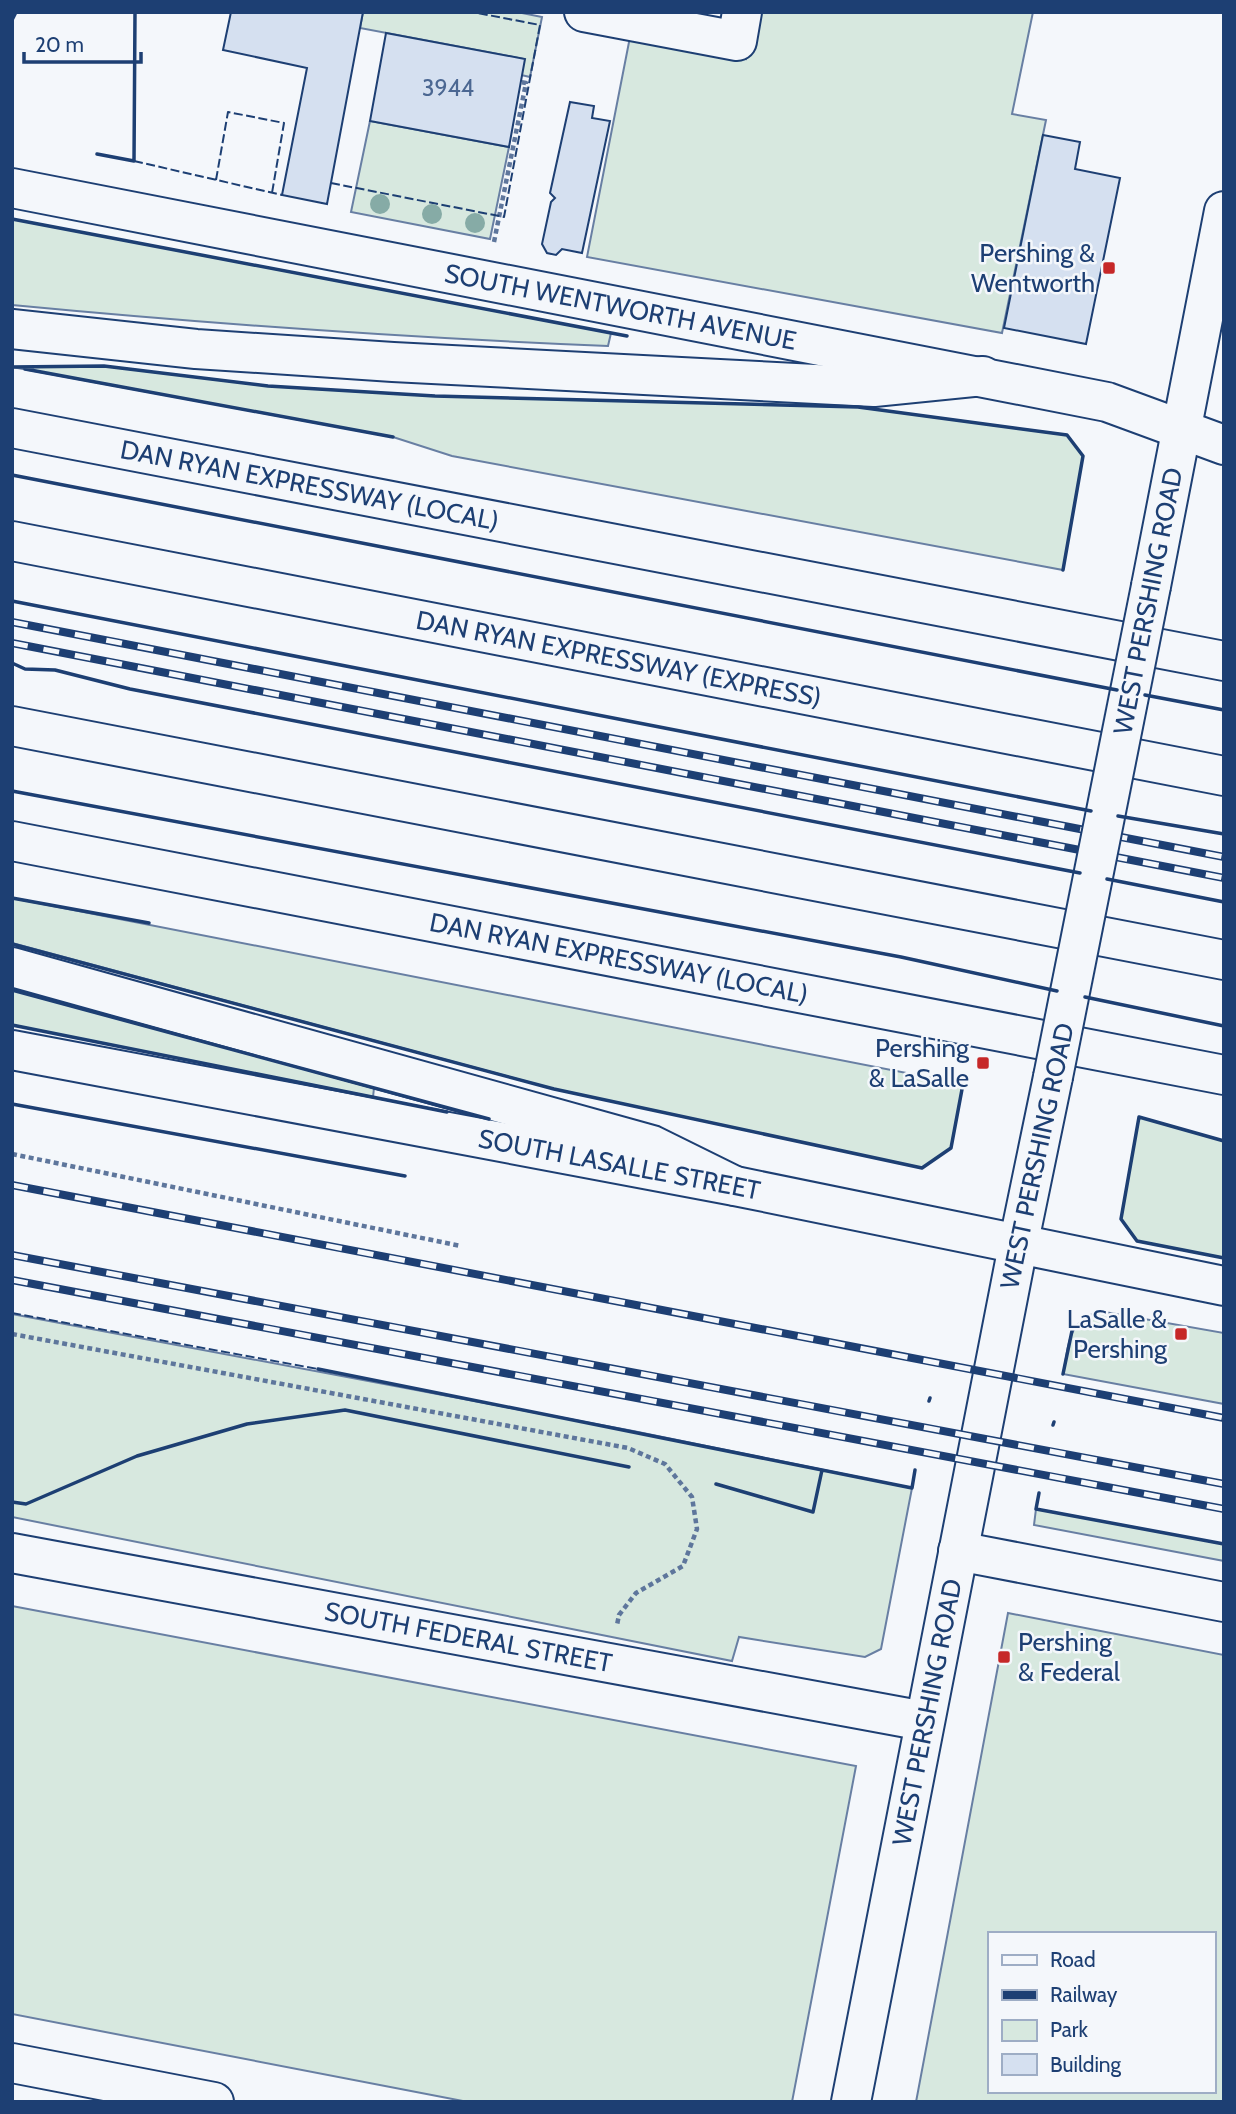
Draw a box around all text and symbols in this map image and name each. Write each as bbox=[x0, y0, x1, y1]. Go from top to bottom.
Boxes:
scale bar bbox=[24, 21, 142, 65]
text: 20 m bbox=[35, 32, 84, 57]
house number: 3944 bbox=[422, 74, 474, 102]
place label: Pershing & Wentworth bbox=[971, 237, 1095, 299]
street label: SOUTH WENTWORTH AVENUE bbox=[442, 257, 799, 357]
marker: Pershing & Wentworth bbox=[1101, 260, 1117, 276]
street label: DAN RYAN EXPRESSWAY (LOCAL) bbox=[118, 433, 501, 537]
street label: WEST PERSHING ROAD bbox=[1106, 465, 1190, 737]
street label: DAN RYAN EXPRESSWAY (EXPRESS) bbox=[413, 604, 824, 714]
street label: DAN RYAN EXPRESSWAY (LOCAL) bbox=[427, 906, 811, 1010]
street label: WEST PERSHING ROAD bbox=[993, 1020, 1081, 1292]
place label: Pershing & LaSalle bbox=[869, 1032, 970, 1094]
marker: Pershing & LaSalle bbox=[975, 1055, 991, 1071]
street label: SOUTH LASALLE STREET bbox=[476, 1122, 763, 1207]
place label: LaSalle & Pershing bbox=[1067, 1303, 1168, 1365]
marker: LaSalle & Pershing bbox=[1173, 1326, 1189, 1342]
street label: WEST PERSHING ROAD bbox=[885, 1576, 969, 1848]
street label: SOUTH FEDERAL STREET bbox=[322, 1595, 615, 1679]
place label: Pershing & Federal bbox=[1018, 1626, 1120, 1688]
marker: Pershing & Federal bbox=[996, 1649, 1012, 1665]
legend bbox=[988, 1932, 1215, 2093]
text: Road bbox=[1050, 1947, 1096, 1972]
text: Railway bbox=[1050, 1982, 1118, 2007]
text: Park bbox=[1050, 2017, 1088, 2042]
text: Building bbox=[1050, 2052, 1122, 2077]

